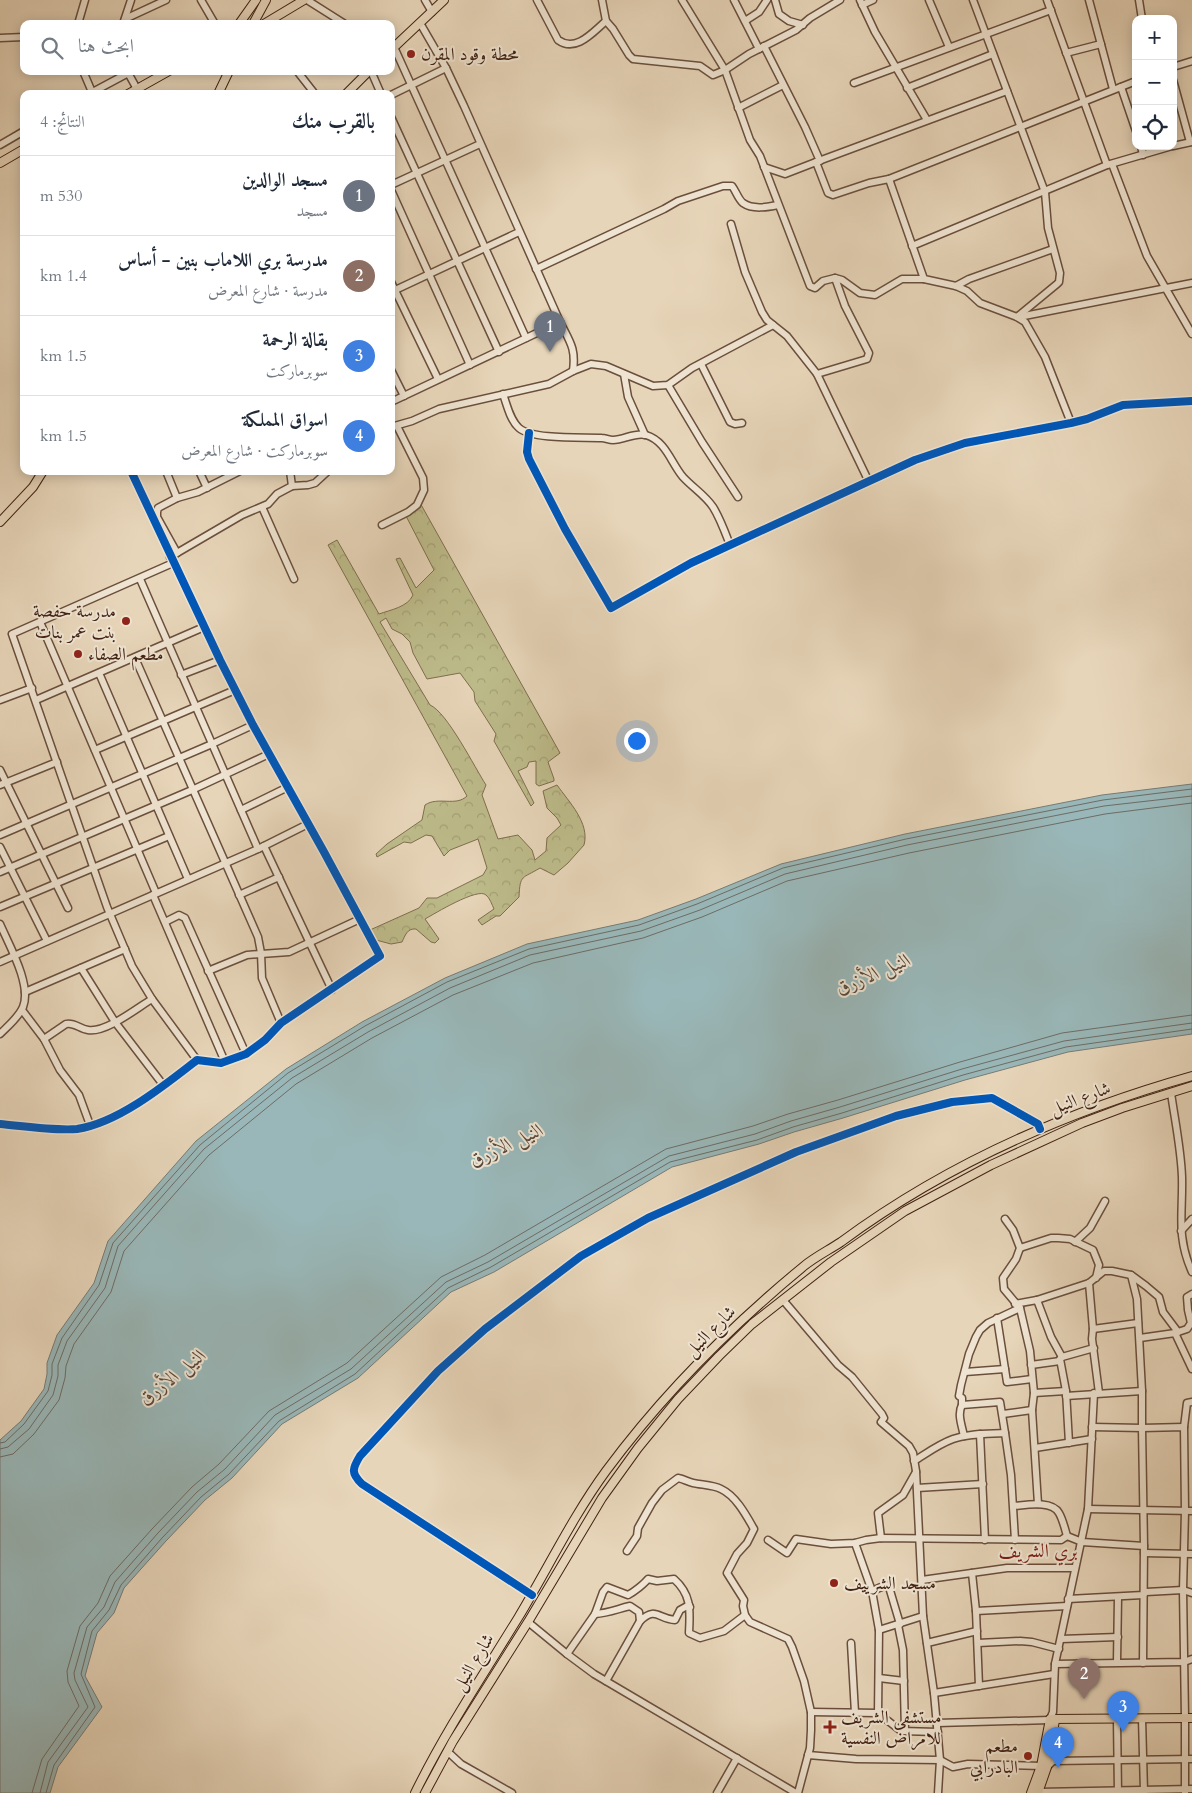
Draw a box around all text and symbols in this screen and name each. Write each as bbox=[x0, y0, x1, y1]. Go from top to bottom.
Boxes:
map controls bbox=[1132, 15, 1177, 150]
button: + bbox=[1132, 15, 1177, 60]
search box bbox=[20, 20, 395, 75]
text: ابحث هنا bbox=[78, 33, 134, 59]
icon: search bbox=[38, 34, 66, 62]
place label: محطة وقود المقرن bbox=[421, 42, 519, 67]
marker: محطة وقود المقرن bbox=[405, 48, 417, 60]
button: − bbox=[1132, 60, 1177, 105]
button: locate bbox=[1132, 105, 1177, 150]
text: بالقرب منك bbox=[292, 107, 375, 136]
text: النتائج: 4 bbox=[40, 111, 85, 133]
text: مسجد الوالدين bbox=[242, 167, 328, 193]
text: 530 m bbox=[40, 185, 82, 207]
text: 1 bbox=[355, 185, 363, 207]
text: مسجد bbox=[297, 200, 328, 222]
text: مدرسة بري اللاماب بنين - أساس bbox=[118, 247, 328, 273]
text: 1.4 km bbox=[40, 265, 87, 287]
text: 2 bbox=[355, 265, 363, 287]
text: مدرسة · شارع المعرض bbox=[208, 280, 328, 302]
pin: 1 bbox=[534, 311, 566, 352]
text: بقالة الرحمة bbox=[263, 327, 328, 353]
text: 1.5 km bbox=[40, 345, 87, 367]
text: 3 bbox=[355, 345, 363, 367]
text: سوبرماركت bbox=[266, 360, 328, 382]
text: اسواق المملكة bbox=[242, 407, 328, 433]
text: 1.5 km bbox=[40, 425, 87, 447]
text: 4 bbox=[355, 425, 363, 447]
text: سوبرماركت · شارع المعرض bbox=[181, 440, 328, 462]
place label: مدرسة حفصة بنت عمر بنات bbox=[33, 599, 116, 645]
marker: مدرسة حفصة بنت عمر بنات bbox=[120, 615, 132, 627]
place label: مطعم الصفاء bbox=[88, 642, 164, 671]
marker: مطعم الصفاء bbox=[72, 648, 84, 660]
your location bbox=[624, 728, 650, 754]
water label: النيل الأزرق bbox=[832, 946, 915, 1001]
street label: شارع النيل bbox=[1046, 1075, 1115, 1123]
water label: النيل الأزرق bbox=[465, 1116, 548, 1173]
street label: شارع النيل bbox=[679, 1300, 743, 1364]
water label: النيل الأزرق bbox=[133, 1341, 212, 1411]
district label: بري الشريف bbox=[999, 1538, 1078, 1566]
place label: مسجد الشرييف bbox=[844, 1571, 936, 1596]
marker: مسجد الشرييف bbox=[828, 1577, 840, 1589]
street label: شارع النيل bbox=[446, 1629, 502, 1697]
pin: 2 bbox=[1068, 1658, 1100, 1699]
pin: 3 bbox=[1107, 1691, 1139, 1732]
place label: مستشفى الشريف للامراض النفسية bbox=[841, 1705, 941, 1751]
marker: مستشفى الشريف للامراض النفسية bbox=[823, 1720, 837, 1734]
pin: 4 bbox=[1042, 1727, 1074, 1768]
place label: مطعم البادرابي bbox=[970, 1734, 1018, 1782]
marker: مطعم البادرابي bbox=[1022, 1750, 1034, 1762]

